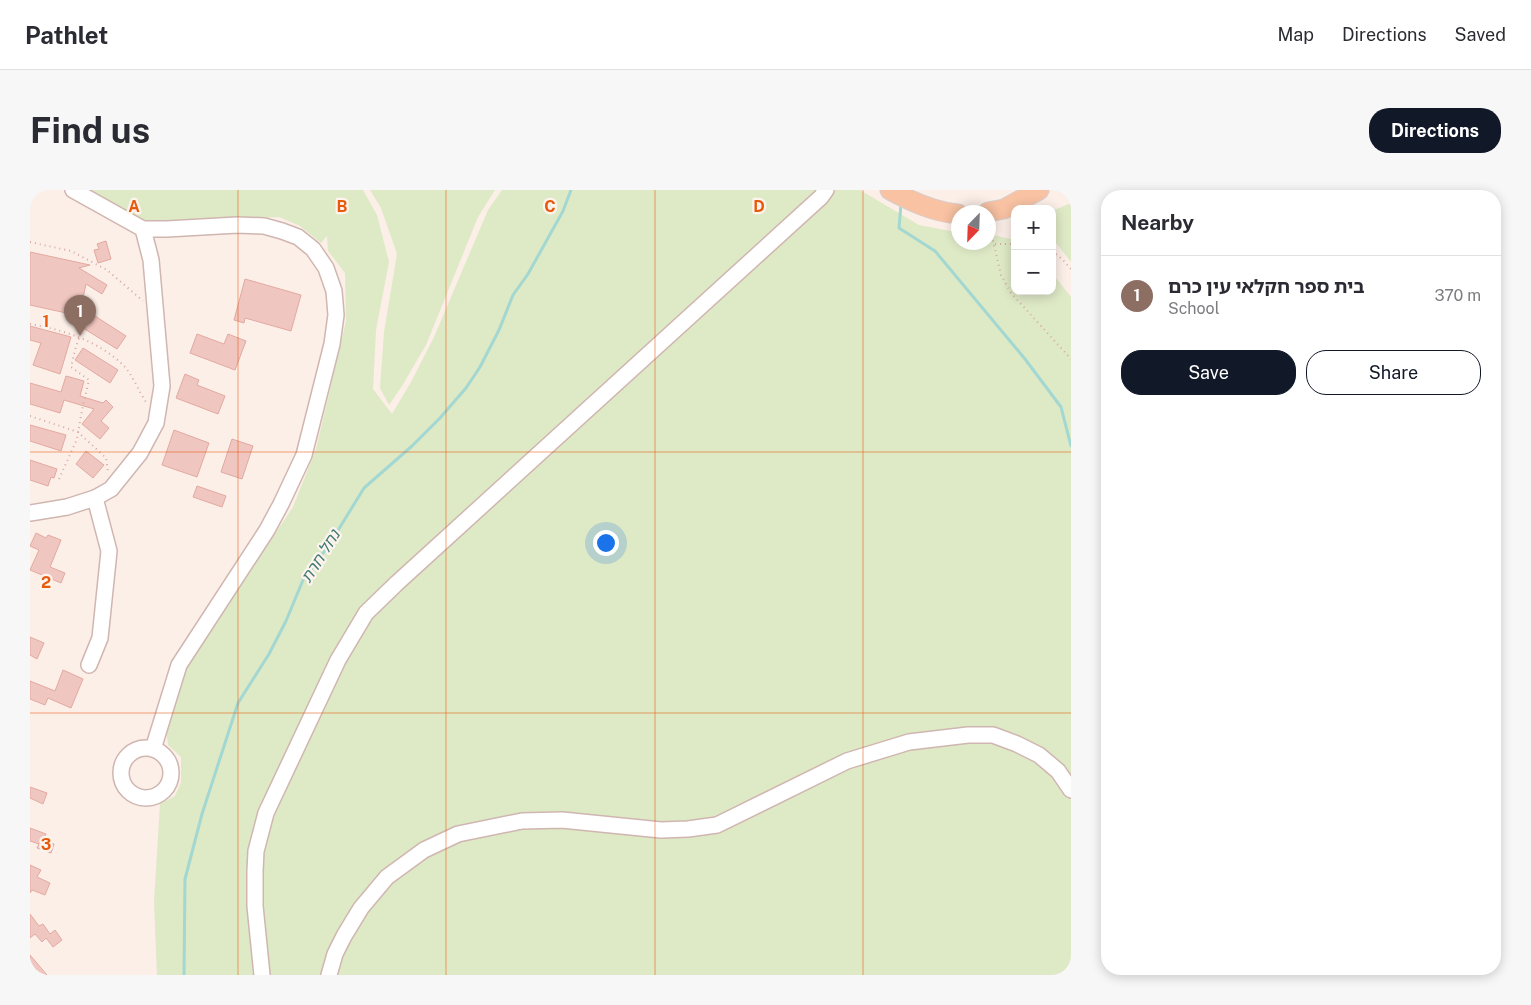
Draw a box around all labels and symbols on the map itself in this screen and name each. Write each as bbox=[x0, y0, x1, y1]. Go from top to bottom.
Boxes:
text: A bbox=[128, 197, 140, 216]
text: B bbox=[337, 197, 348, 216]
text: C bbox=[544, 197, 556, 216]
text: D bbox=[753, 197, 765, 216]
north arrow bbox=[951, 205, 996, 250]
pin: 1 bbox=[64, 295, 96, 336]
text: 1 bbox=[43, 312, 49, 331]
water label: נחל חרת bbox=[297, 526, 344, 586]
your location bbox=[593, 530, 619, 556]
text: 2 bbox=[41, 573, 51, 592]
text: 3 bbox=[41, 835, 51, 854]

